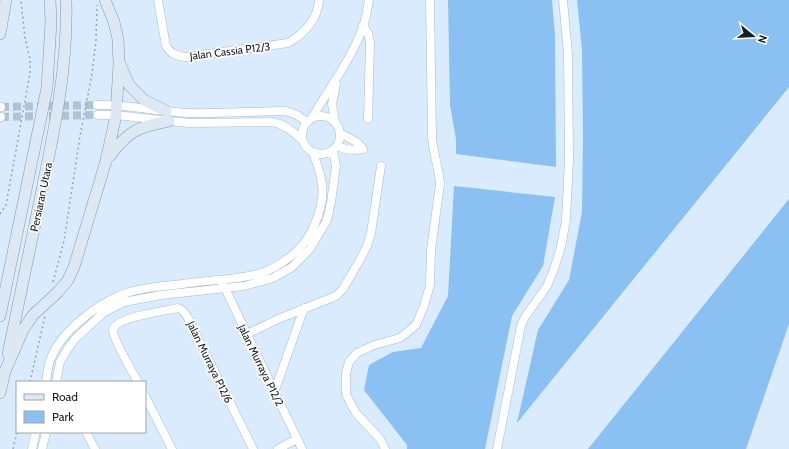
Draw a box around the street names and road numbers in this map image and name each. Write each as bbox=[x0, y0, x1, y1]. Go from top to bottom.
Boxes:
street label: Jalan Cassia P12/3 bbox=[188, 39, 271, 63]
street label: Persiaran Utara bbox=[27, 160, 55, 233]
street label: Jalan Murraya P12/6 bbox=[184, 318, 236, 405]
street label: Jalan Murraya P12/2 bbox=[235, 321, 287, 408]

